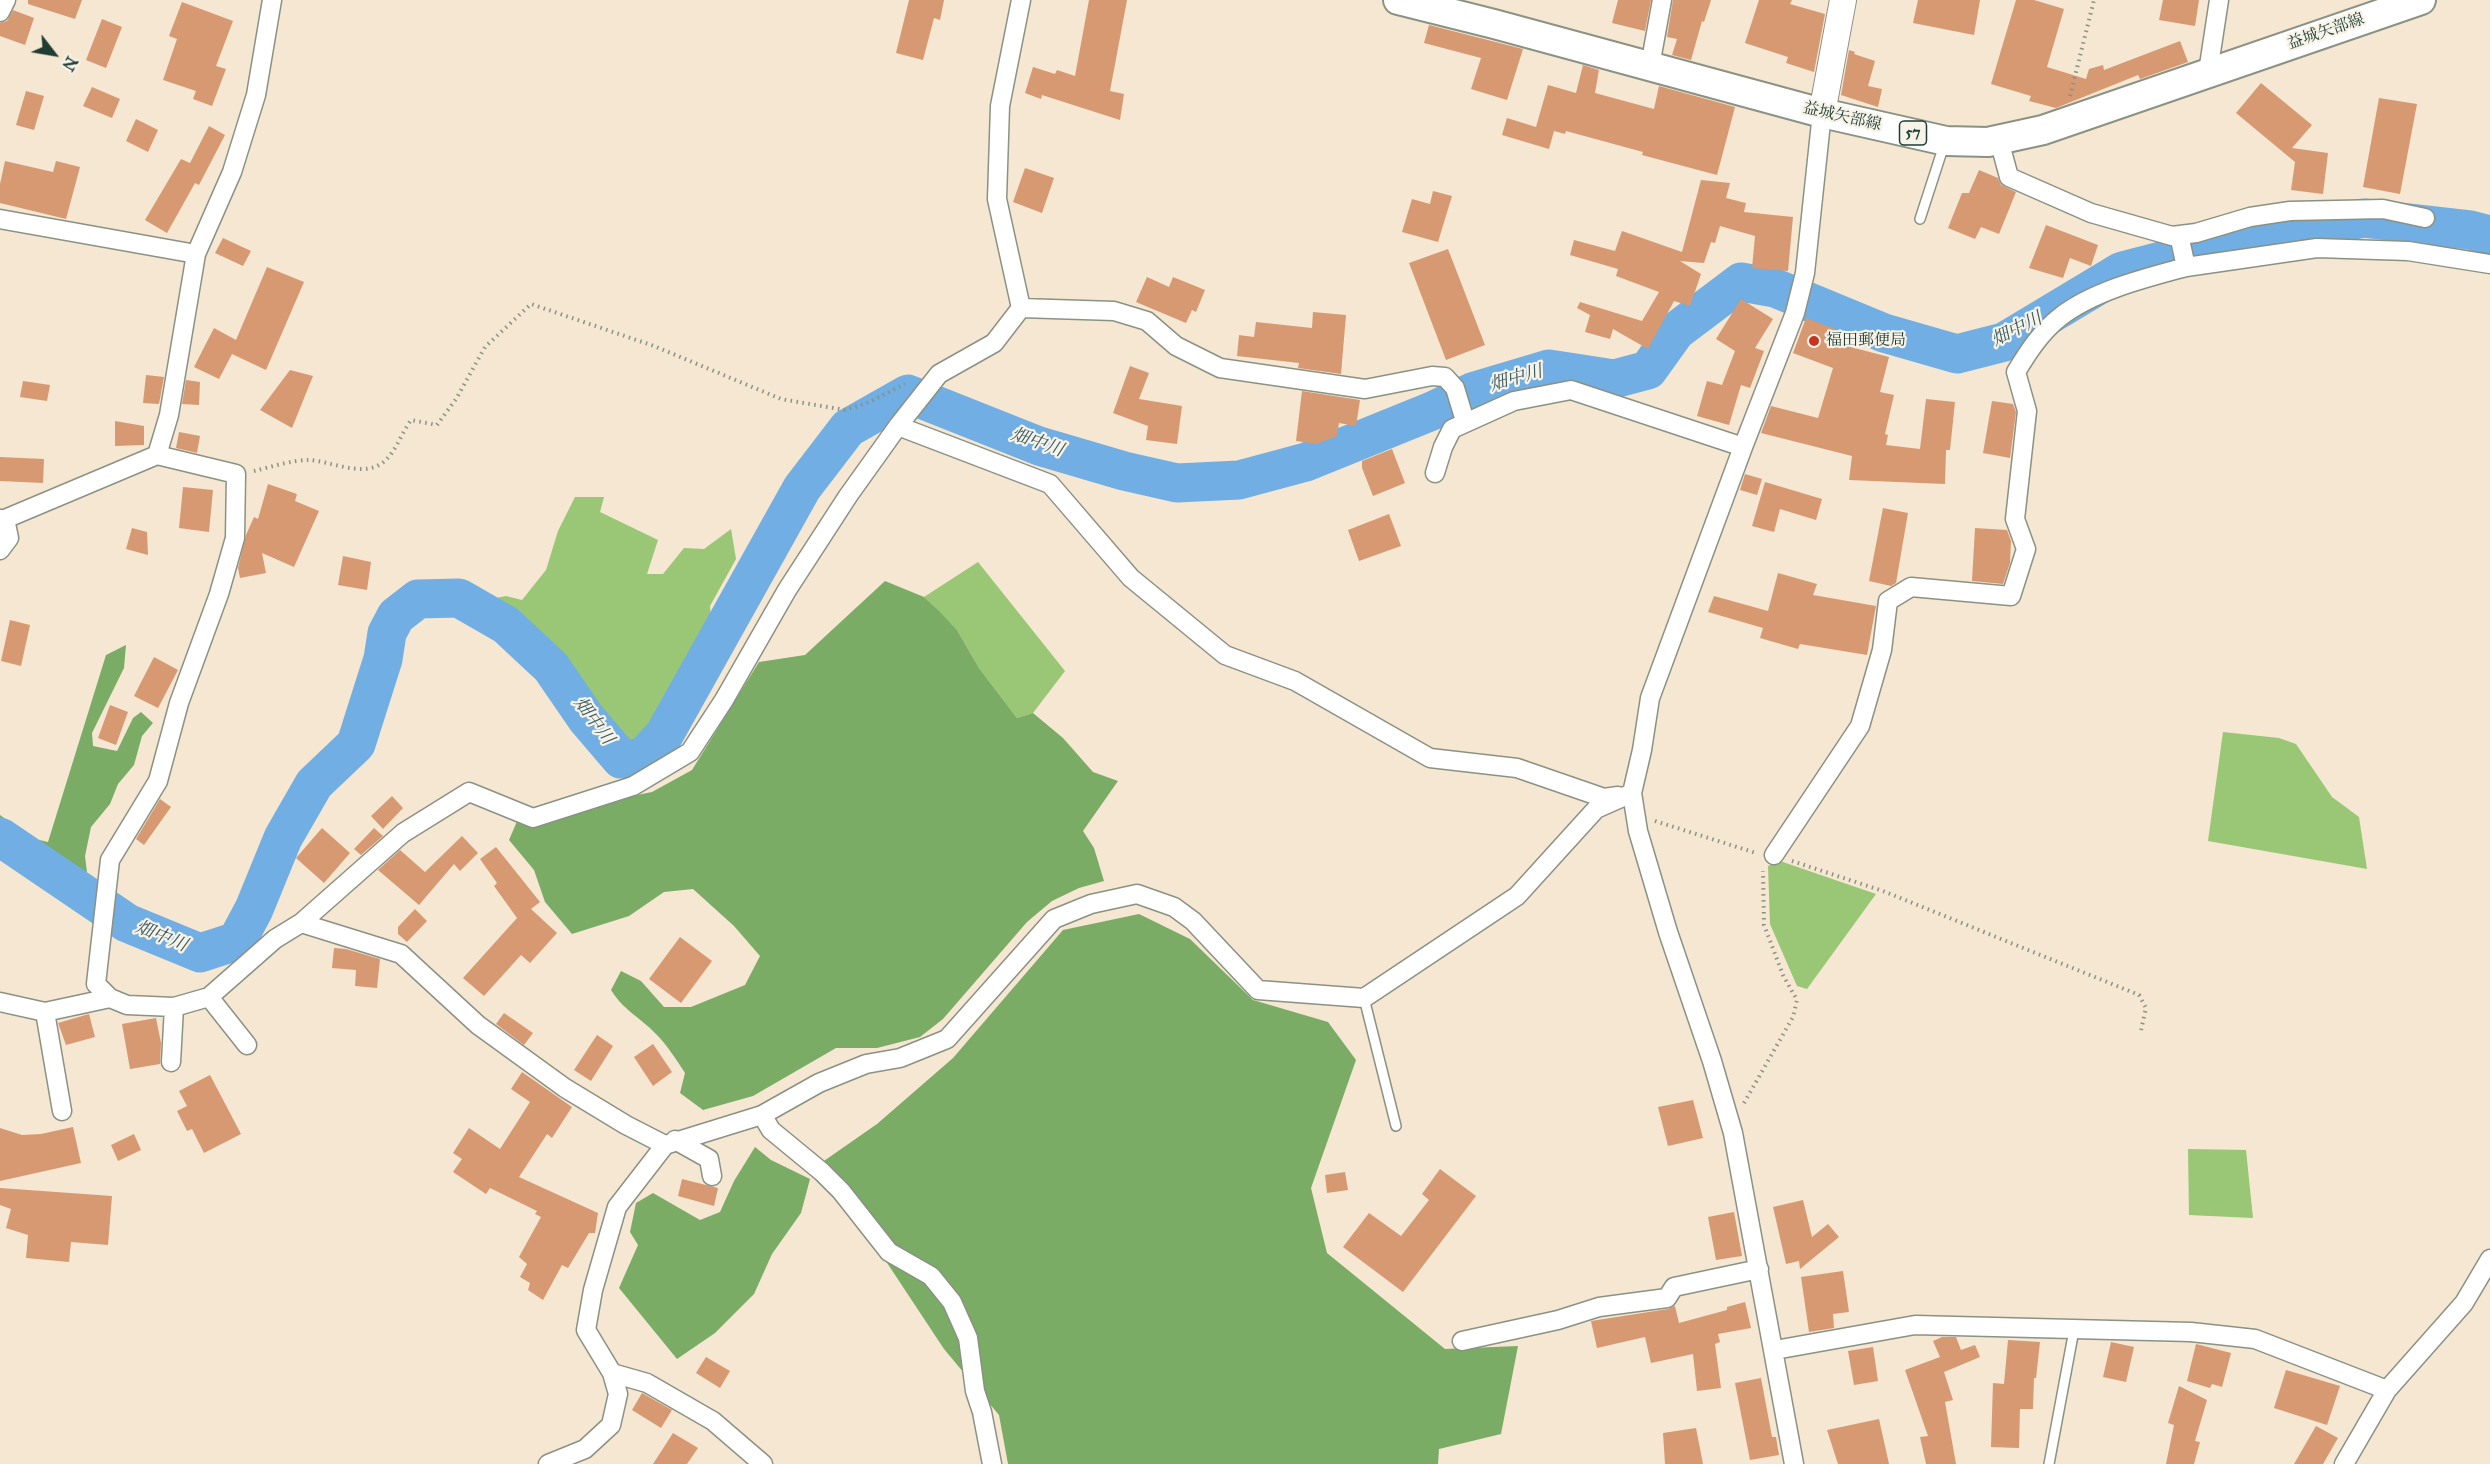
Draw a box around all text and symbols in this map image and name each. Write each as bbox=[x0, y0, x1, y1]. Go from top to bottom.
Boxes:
street label: 益城矢部線 bbox=[2285, 10, 2367, 54]
north arrow bbox=[24, 24, 84, 84]
text: N bbox=[58, 53, 82, 74]
street label: 益城矢部線 bbox=[1801, 99, 1883, 135]
road number: 57 bbox=[1900, 121, 1926, 145]
water label: 畑中川 bbox=[1988, 308, 2046, 352]
place label: 福田郵便局 bbox=[1826, 331, 1906, 351]
marker: 福田郵便局 bbox=[1807, 334, 1821, 348]
water label: 畑中川 bbox=[1487, 361, 1545, 397]
water label: 畑中川 bbox=[1008, 424, 1066, 462]
water label: 畑中川 bbox=[568, 693, 618, 749]
water label: 畑中川 bbox=[132, 917, 190, 957]

